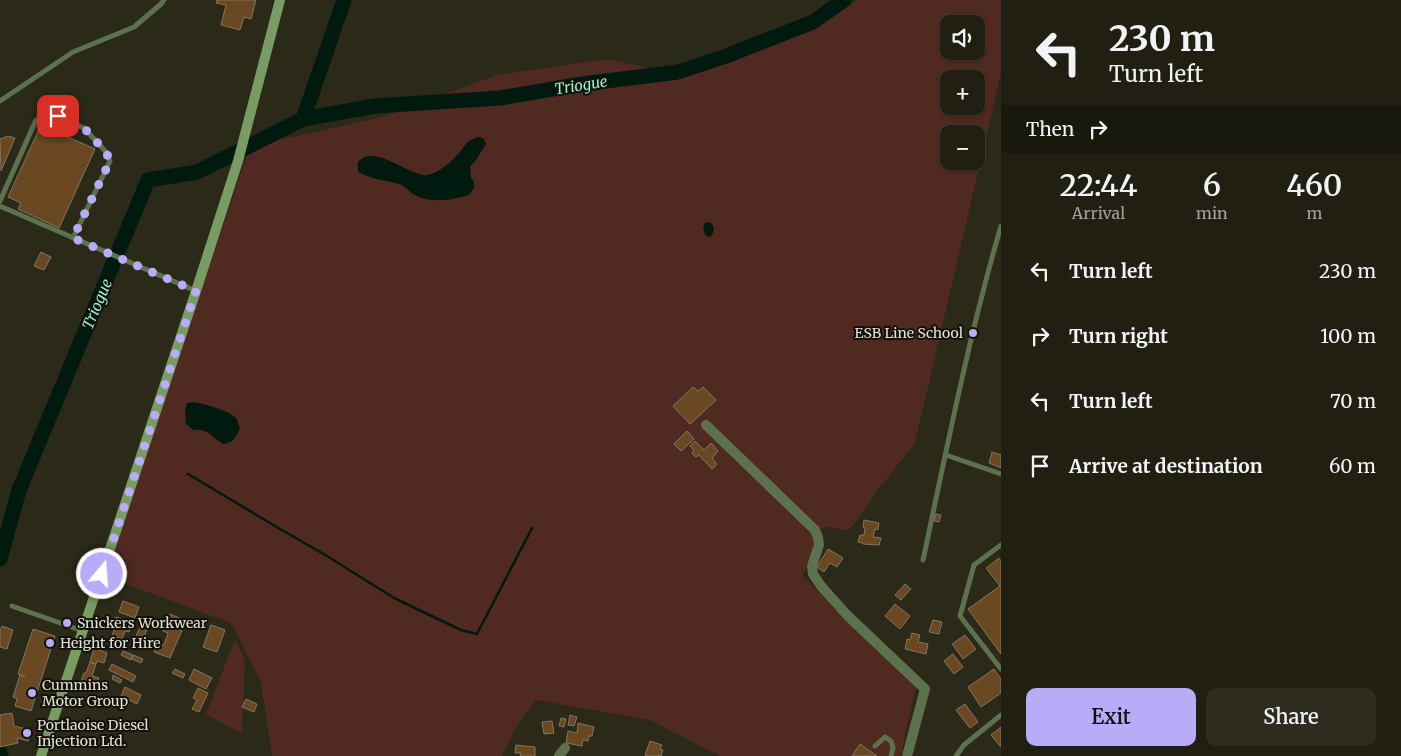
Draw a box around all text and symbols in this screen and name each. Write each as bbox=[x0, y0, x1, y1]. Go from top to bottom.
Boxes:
map controls bbox=[940, 15, 985, 170]
button: sound bbox=[940, 15, 985, 60]
text: 230 m bbox=[1109, 17, 1215, 61]
icon: left bbox=[1026, 20, 1091, 85]
text: Turn left bbox=[1109, 60, 1203, 88]
button: + bbox=[940, 70, 985, 115]
water label: Triogue bbox=[553, 71, 609, 99]
pin bbox=[37, 95, 79, 137]
icon: arrive bbox=[44, 102, 72, 130]
icon: right bbox=[1084, 115, 1112, 143]
text: Then bbox=[1026, 117, 1074, 141]
button: − bbox=[940, 125, 985, 170]
text: 22:44 bbox=[1060, 166, 1138, 204]
text: 6 bbox=[1203, 166, 1221, 204]
text: 460 bbox=[1286, 166, 1342, 204]
text: Arrival bbox=[1072, 203, 1125, 223]
text: min bbox=[1196, 203, 1228, 223]
text: m bbox=[1306, 203, 1322, 223]
icon: left bbox=[1026, 257, 1054, 285]
text: Turn left bbox=[1069, 259, 1153, 283]
text: 230 m bbox=[1319, 259, 1376, 283]
water label: Triogue bbox=[78, 275, 116, 332]
icon: right bbox=[1026, 322, 1054, 350]
place label: ESB Line School bbox=[855, 324, 964, 342]
text: Turn right bbox=[1069, 324, 1168, 348]
text: 100 m bbox=[1320, 324, 1376, 348]
marker: ESB Line School bbox=[967, 327, 979, 339]
icon: left bbox=[1026, 387, 1054, 415]
text: Turn left bbox=[1069, 389, 1153, 413]
text: 70 m bbox=[1330, 389, 1376, 413]
icon: arrive bbox=[1026, 452, 1054, 480]
text: Arrive at destination bbox=[1069, 454, 1263, 478]
text: 60 m bbox=[1329, 454, 1376, 478]
position arrow bbox=[75, 547, 127, 599]
place label: Snickers Workwear bbox=[77, 614, 207, 632]
marker: Snickers Workwear bbox=[61, 617, 73, 629]
place label: Height for Hire bbox=[60, 634, 161, 652]
marker: Height for Hire bbox=[44, 637, 56, 649]
place label: Cummins Motor Group bbox=[42, 676, 128, 710]
marker: Cummins Motor Group bbox=[26, 687, 38, 699]
button: Exit bbox=[1026, 688, 1196, 746]
button: Share bbox=[1206, 688, 1376, 746]
place label: Portlaoise Diesel Injection Ltd. bbox=[37, 716, 149, 750]
marker: Portlaoise Diesel Injection Ltd. bbox=[21, 727, 33, 739]

